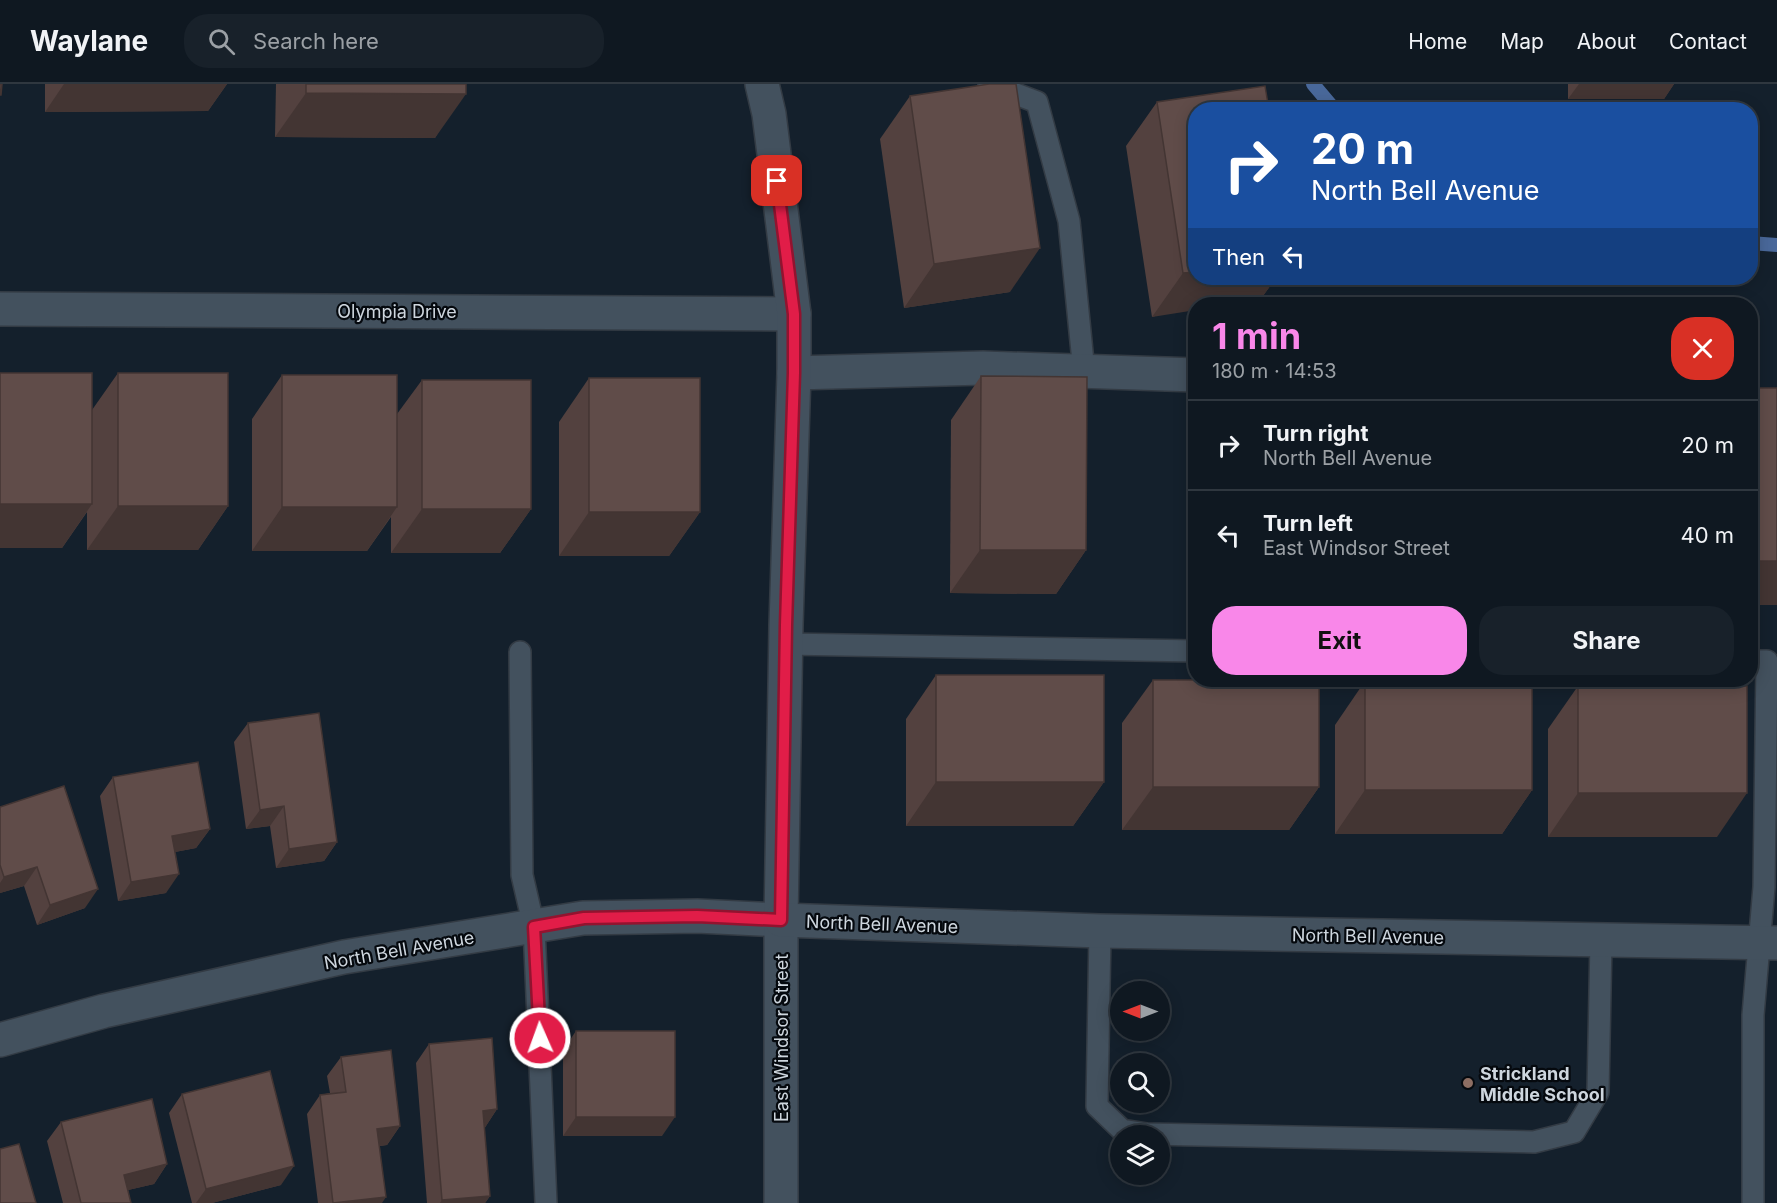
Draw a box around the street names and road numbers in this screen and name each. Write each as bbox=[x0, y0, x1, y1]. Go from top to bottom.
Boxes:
street label: Olympia Drive bbox=[337, 301, 457, 322]
street label: North Bell Avenue bbox=[806, 911, 958, 937]
street label: North Bell Avenue bbox=[1292, 924, 1444, 948]
street label: North Bell Avenue bbox=[322, 926, 476, 974]
street label: East Windsor Street bbox=[771, 954, 792, 1122]

